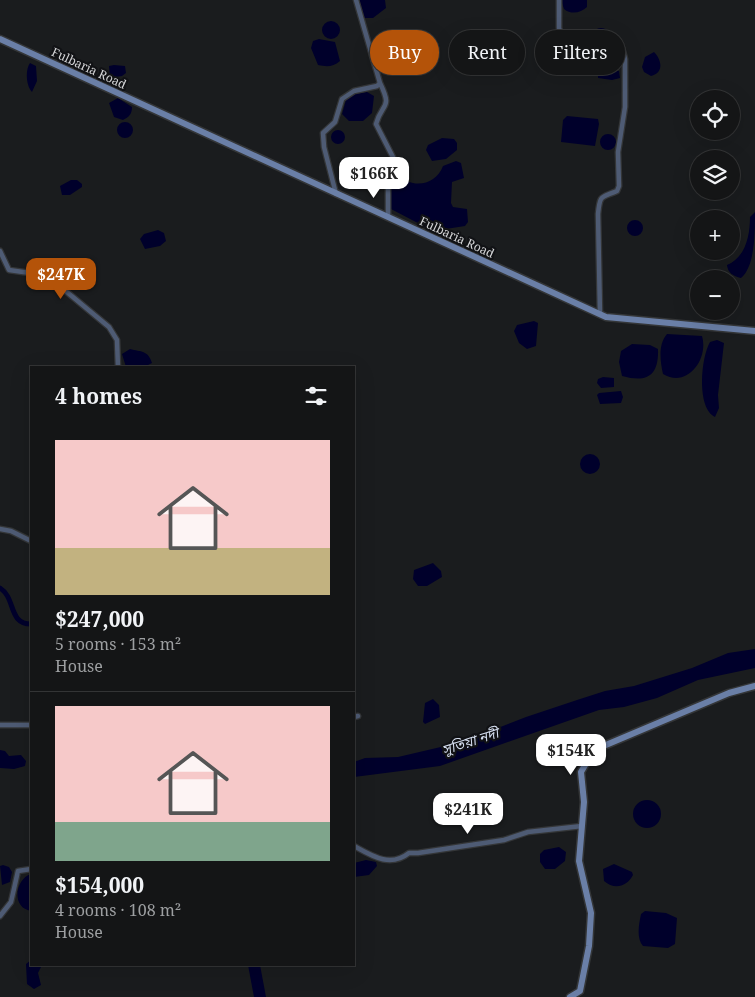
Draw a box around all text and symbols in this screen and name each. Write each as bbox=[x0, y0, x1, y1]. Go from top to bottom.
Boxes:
chip: Buy bbox=[370, 30, 439, 75]
chip: Rent bbox=[449, 30, 525, 75]
chip: Filters bbox=[535, 30, 625, 75]
street label: Fulbaria Road bbox=[49, 43, 130, 93]
map controls bbox=[690, 90, 740, 320]
button: locate bbox=[690, 90, 740, 140]
button: layers bbox=[690, 150, 740, 200]
pin: $166K bbox=[339, 156, 409, 199]
text: $166K bbox=[350, 162, 398, 184]
button: + bbox=[690, 210, 740, 260]
street label: Fulbaria Road bbox=[417, 212, 498, 262]
pin: $247K bbox=[26, 258, 96, 300]
text: $247K bbox=[37, 263, 85, 285]
button: − bbox=[690, 270, 740, 320]
text: 4 homes bbox=[55, 382, 142, 410]
icon: filters bbox=[302, 382, 330, 410]
icon: home bbox=[148, 473, 238, 563]
text: $247,000 bbox=[55, 605, 144, 633]
text: 5 rooms · 153 m² bbox=[55, 633, 181, 655]
text: House bbox=[55, 655, 103, 677]
water label: সুতিয়া নদী bbox=[439, 722, 504, 759]
pin: $154K bbox=[536, 734, 606, 776]
icon: home bbox=[148, 738, 238, 828]
text: $154K bbox=[547, 739, 595, 761]
pin: $241K bbox=[433, 792, 503, 835]
text: $241K bbox=[444, 798, 492, 820]
text: $154,000 bbox=[55, 871, 144, 899]
text: 4 rooms · 108 m² bbox=[55, 899, 181, 921]
text: House bbox=[55, 921, 103, 943]

